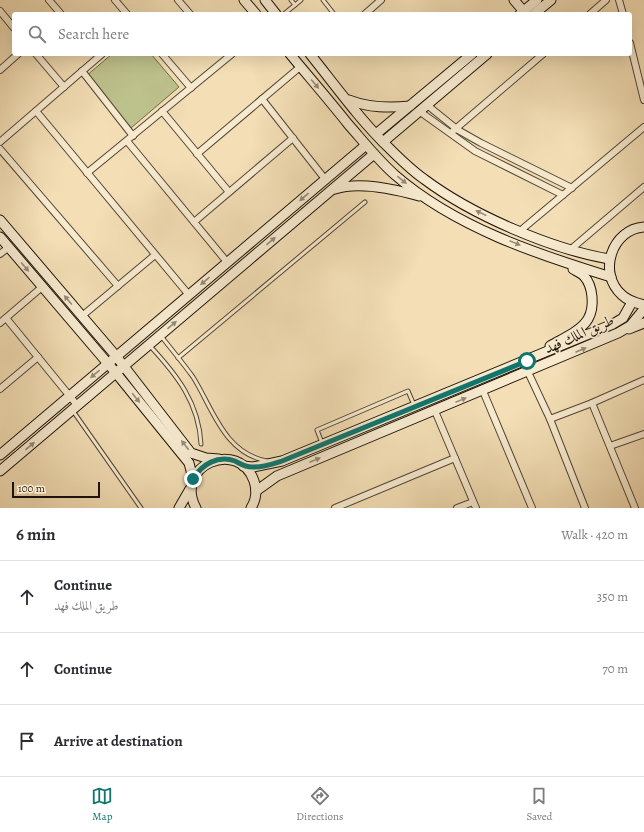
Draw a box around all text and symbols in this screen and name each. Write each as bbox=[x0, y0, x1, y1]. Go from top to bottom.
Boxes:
search box bbox=[12, 12, 632, 56]
icon: search bbox=[26, 23, 48, 45]
text: Search here bbox=[58, 24, 129, 44]
one-way arrow bbox=[310, 78, 319, 89]
one-way arrow bbox=[396, 176, 407, 184]
one-way arrow bbox=[299, 192, 309, 201]
one-way arrow bbox=[475, 210, 486, 216]
one-way arrow bbox=[266, 237, 276, 246]
one-way arrow bbox=[509, 241, 521, 247]
one-way arrow bbox=[21, 261, 30, 272]
one-way arrow bbox=[200, 277, 210, 286]
one-way arrow bbox=[64, 295, 73, 306]
street label: طريق الملك فهد bbox=[541, 310, 617, 358]
one-way arrow bbox=[166, 321, 177, 330]
one-way arrow bbox=[575, 346, 587, 352]
route start bbox=[518, 352, 536, 370]
one-way arrow bbox=[90, 370, 101, 379]
one-way arrow bbox=[132, 393, 141, 403]
one-way arrow bbox=[455, 397, 466, 403]
one-way arrow bbox=[180, 440, 189, 451]
one-way arrow bbox=[24, 441, 35, 450]
one-way arrow bbox=[309, 457, 321, 463]
route end bbox=[184, 470, 202, 488]
scale bar bbox=[12, 480, 100, 499]
text: 100 m bbox=[18, 481, 45, 496]
text: 6 min bbox=[16, 523, 56, 546]
text: Walk · 420 m bbox=[561, 526, 628, 543]
text: Continue bbox=[54, 575, 112, 595]
icon: ahead bbox=[16, 586, 38, 608]
text: 350 m bbox=[597, 588, 628, 605]
text: طريق الملك فهد bbox=[54, 597, 119, 614]
icon: ahead bbox=[16, 658, 38, 680]
text: Continue bbox=[54, 659, 112, 679]
text: 70 m bbox=[602, 660, 628, 677]
icon: arrive bbox=[16, 730, 38, 752]
text: Arrive at destination bbox=[54, 731, 183, 751]
tab: Map bbox=[91, 785, 113, 824]
tab: Directions bbox=[296, 785, 344, 824]
tab: Saved bbox=[526, 785, 553, 824]

